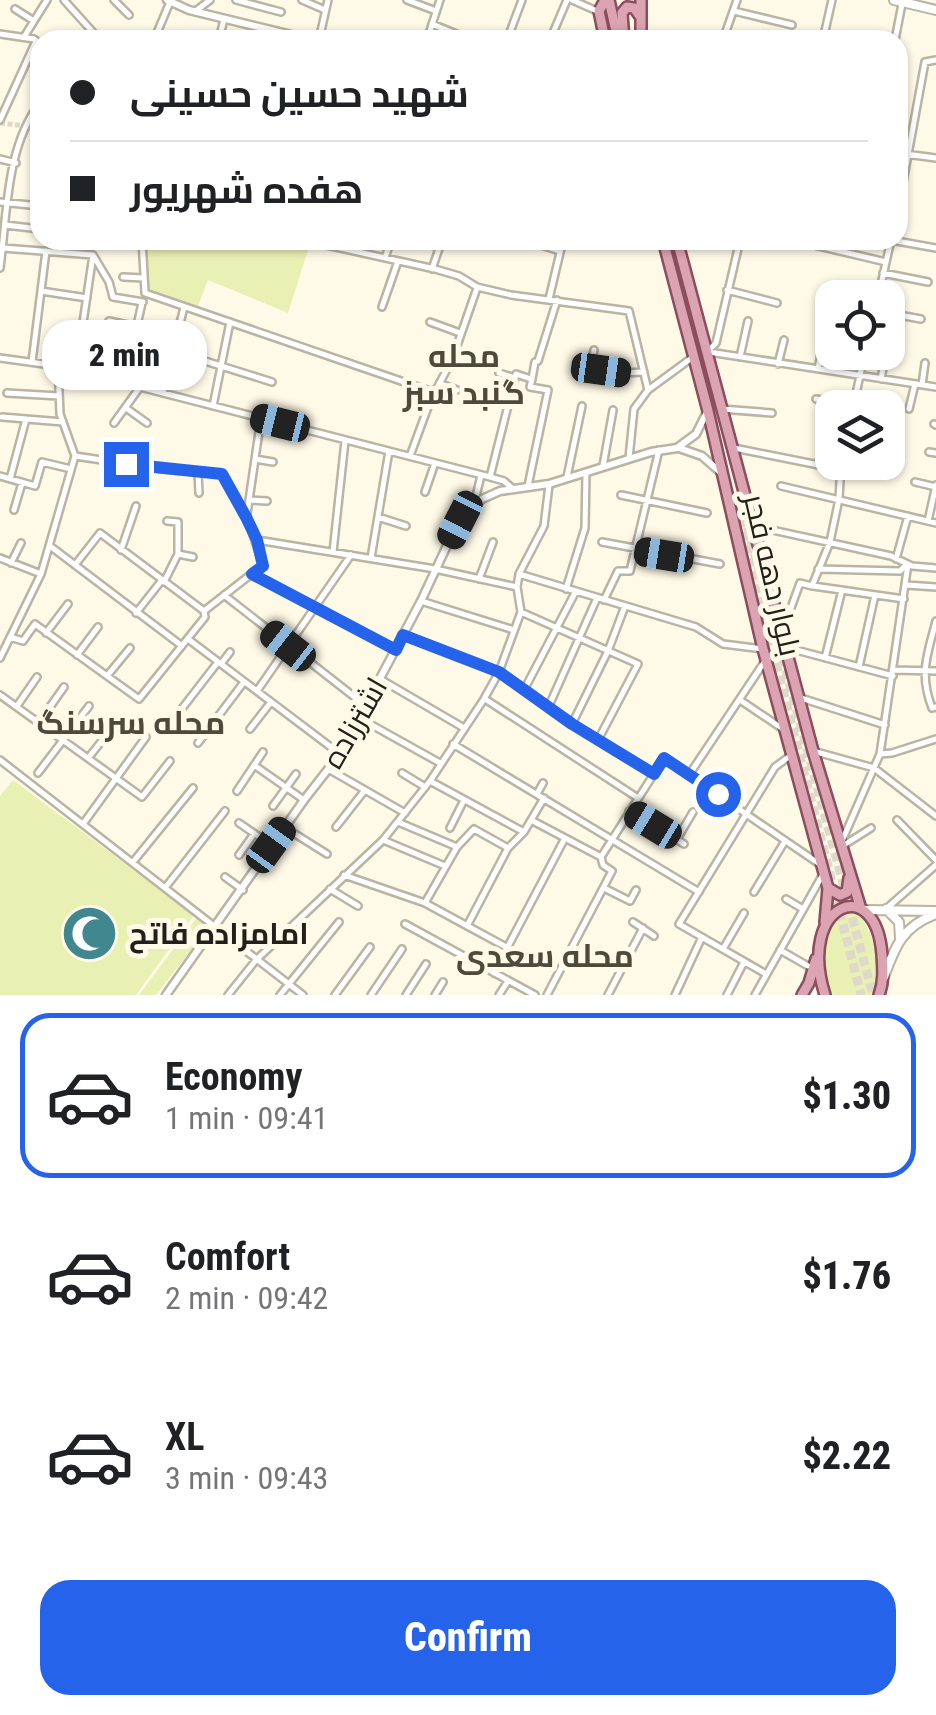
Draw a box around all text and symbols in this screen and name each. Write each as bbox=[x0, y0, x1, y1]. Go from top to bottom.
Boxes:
text: شهید حسین حسینی bbox=[130, 72, 469, 116]
text: هفده شهریور bbox=[130, 168, 363, 212]
map controls bbox=[815, 280, 905, 480]
button: locate bbox=[815, 280, 905, 370]
callout: 2 min bbox=[44, 319, 208, 389]
text: 2 min bbox=[89, 336, 160, 374]
district label: محله گنبد سبز bbox=[402, 337, 525, 412]
car bbox=[569, 351, 633, 389]
button: layers bbox=[815, 390, 905, 480]
car bbox=[247, 401, 313, 445]
route end bbox=[104, 442, 149, 487]
car bbox=[433, 486, 487, 554]
street label: بلوار دهه فجر bbox=[736, 488, 808, 659]
car bbox=[632, 535, 696, 575]
car bbox=[255, 616, 321, 676]
street label: اشترزاده bbox=[315, 671, 394, 774]
district label: محله سرسنگ bbox=[37, 704, 225, 742]
route start bbox=[696, 772, 741, 817]
car bbox=[620, 797, 686, 853]
car bbox=[241, 812, 301, 878]
mosque icon: امامزاده فاتح bbox=[60, 904, 120, 964]
place label: امامزاده فاتح bbox=[129, 916, 309, 954]
district label: محله سعدی bbox=[456, 937, 634, 975]
icon: car bbox=[45, 1051, 135, 1141]
text: Economy bbox=[165, 1055, 302, 1099]
text: $1.30 bbox=[802, 1074, 891, 1118]
text: 1 min · 09:41 bbox=[165, 1099, 328, 1137]
icon: car bbox=[45, 1231, 135, 1321]
text: Comfort bbox=[165, 1235, 290, 1279]
text: $1.76 bbox=[802, 1254, 891, 1298]
text: 2 min · 09:42 bbox=[165, 1279, 328, 1317]
icon: car bbox=[45, 1411, 135, 1501]
text: XL bbox=[165, 1415, 204, 1459]
text: $2.22 bbox=[802, 1434, 891, 1478]
text: 3 min · 09:43 bbox=[165, 1459, 328, 1497]
button: Confirm bbox=[40, 1580, 896, 1695]

